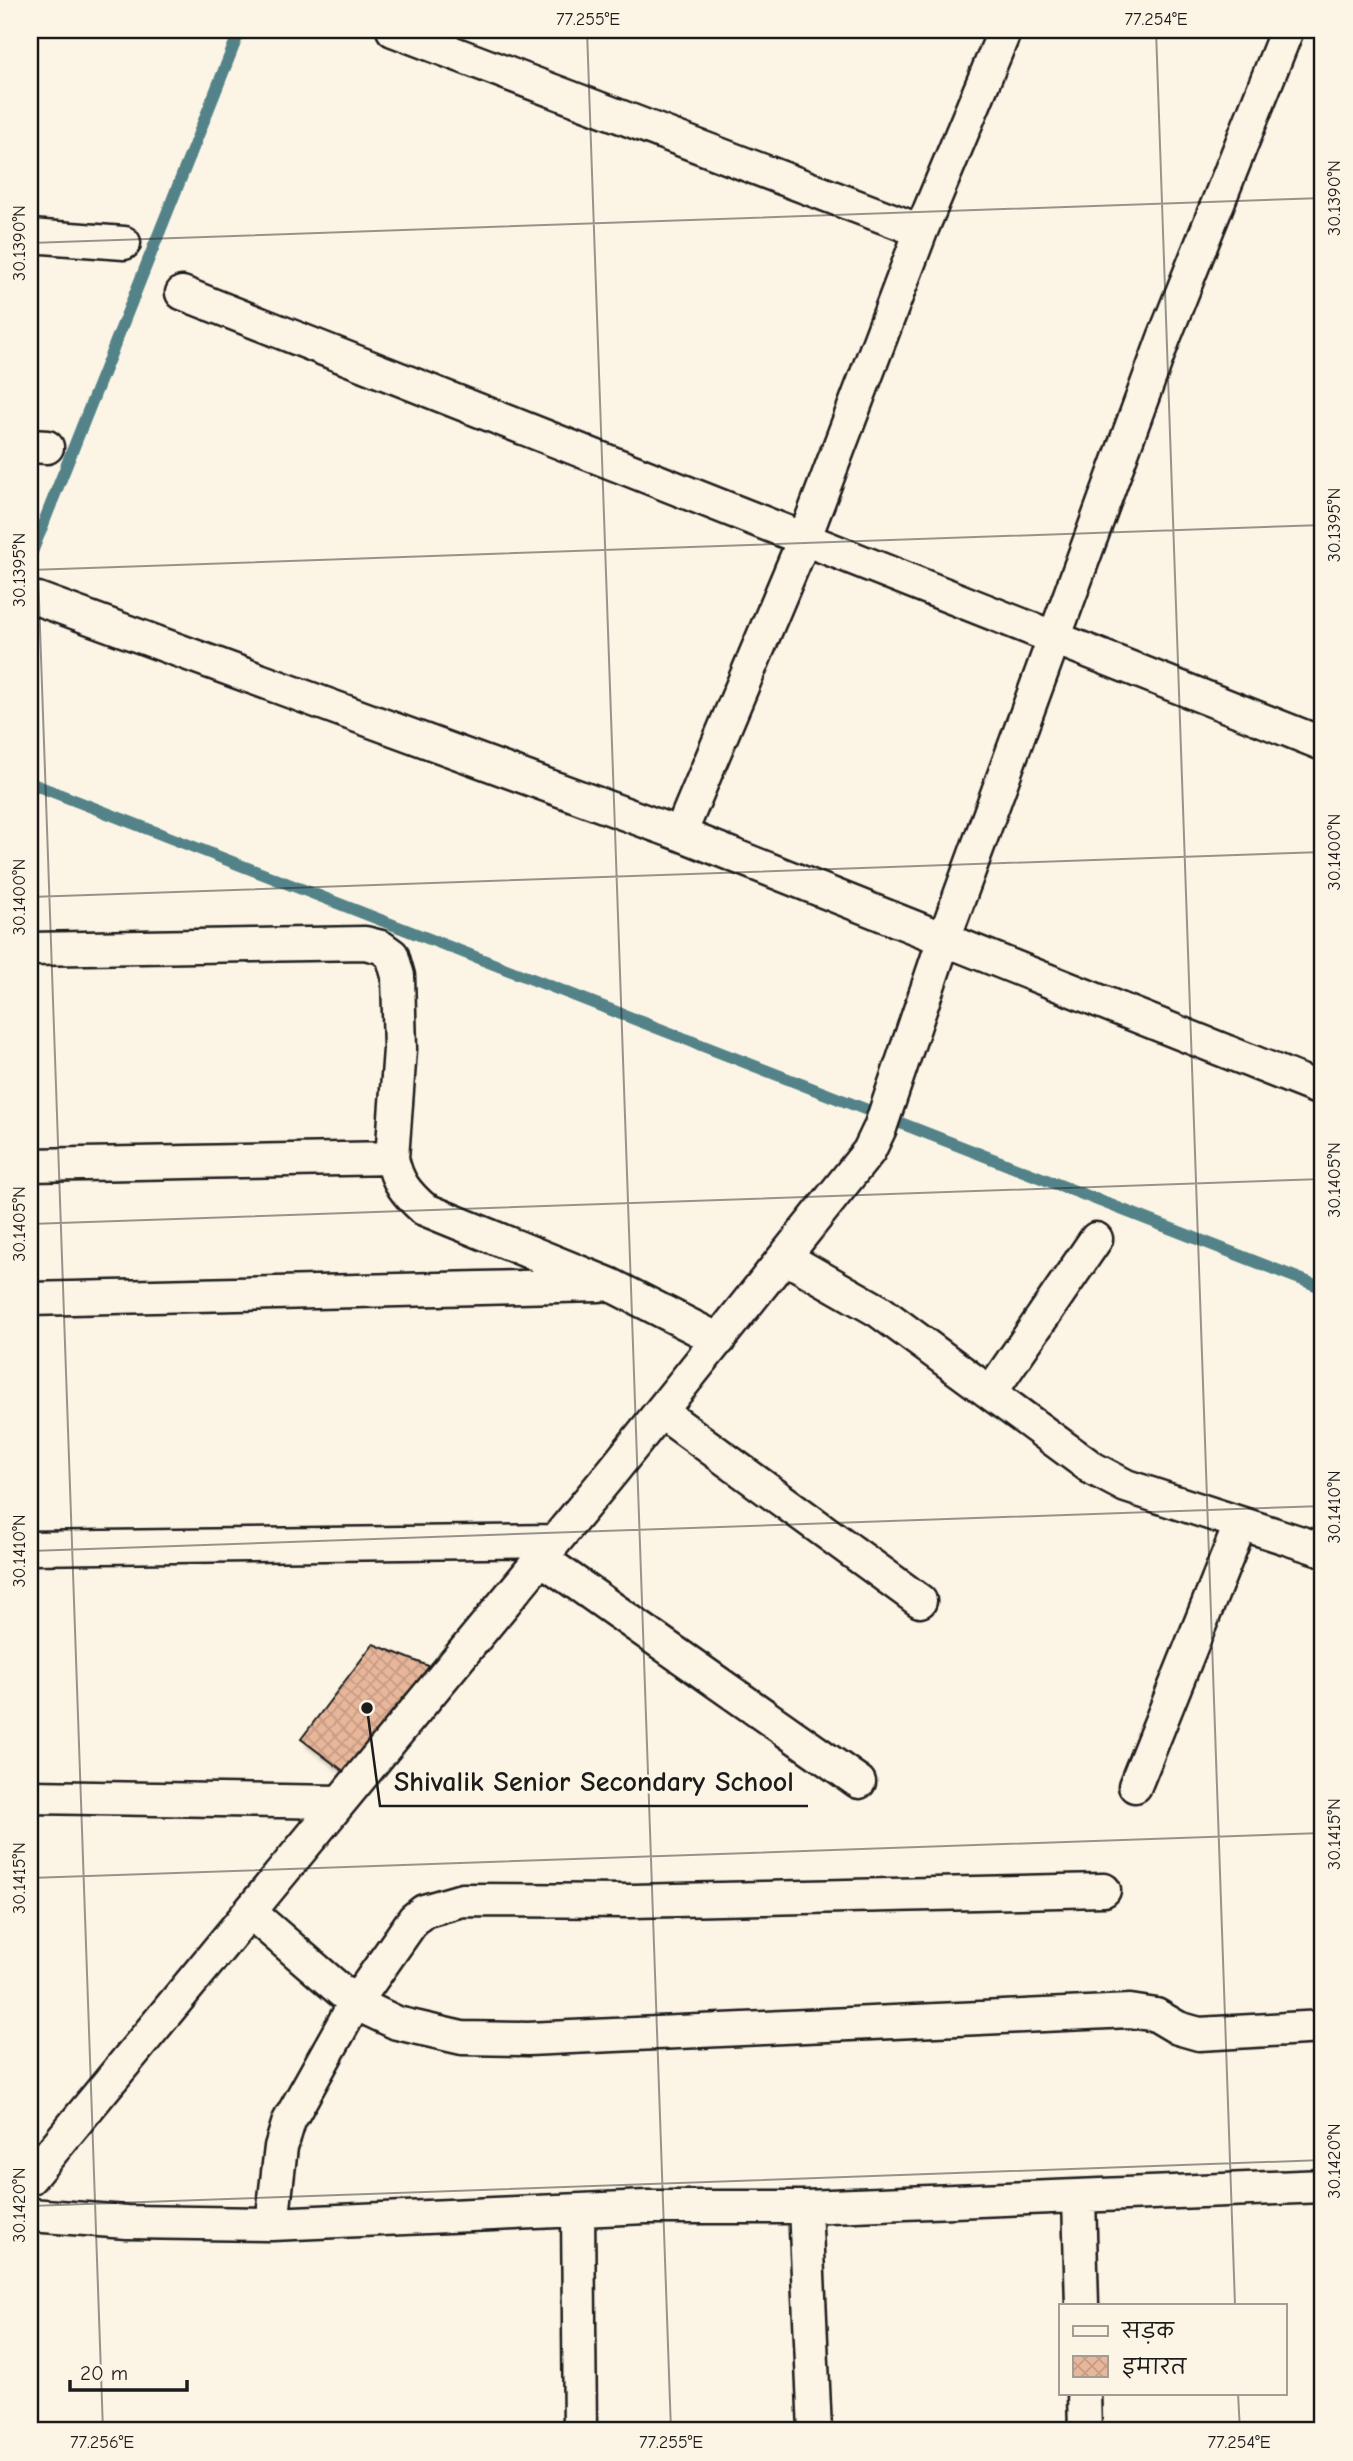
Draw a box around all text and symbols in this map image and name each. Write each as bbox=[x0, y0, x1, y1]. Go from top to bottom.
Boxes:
text: 77.255°E bbox=[556, 9, 620, 30]
text: 77.254°E bbox=[1125, 9, 1188, 30]
text: 30.1390°N bbox=[1324, 160, 1345, 236]
text: 30.1390°N bbox=[9, 205, 30, 281]
text: 30.1395°N bbox=[1324, 488, 1345, 562]
text: 30.1395°N bbox=[9, 533, 30, 607]
text: 30.1400°N bbox=[1324, 814, 1345, 890]
text: 30.1400°N bbox=[9, 859, 30, 935]
text: 30.1405°N bbox=[1324, 1142, 1345, 1218]
text: 30.1405°N bbox=[9, 1186, 30, 1262]
text: 30.1410°N bbox=[1324, 1470, 1345, 1544]
text: 30.1410°N bbox=[9, 1514, 30, 1588]
callout: Shivalik Senior Secondary School bbox=[380, 1757, 808, 1806]
text: Shivalik Senior Secondary School bbox=[394, 1766, 794, 1798]
text: 30.1415°N bbox=[1324, 1798, 1345, 1870]
text: 30.1415°N bbox=[9, 1842, 30, 1914]
text: 30.1420°N bbox=[1324, 2123, 1345, 2199]
text: 30.1420°N bbox=[9, 2167, 30, 2243]
legend bbox=[1059, 2304, 1286, 2394]
text: सड़क bbox=[1121, 2319, 1175, 2344]
scale bar bbox=[70, 2349, 187, 2393]
text: इमारत bbox=[1122, 2355, 1188, 2379]
text: 20 m bbox=[80, 2361, 128, 2385]
text: 77.256°E bbox=[70, 2432, 134, 2453]
text: 77.255°E bbox=[639, 2432, 703, 2453]
text: 77.254°E bbox=[1208, 2432, 1271, 2453]

